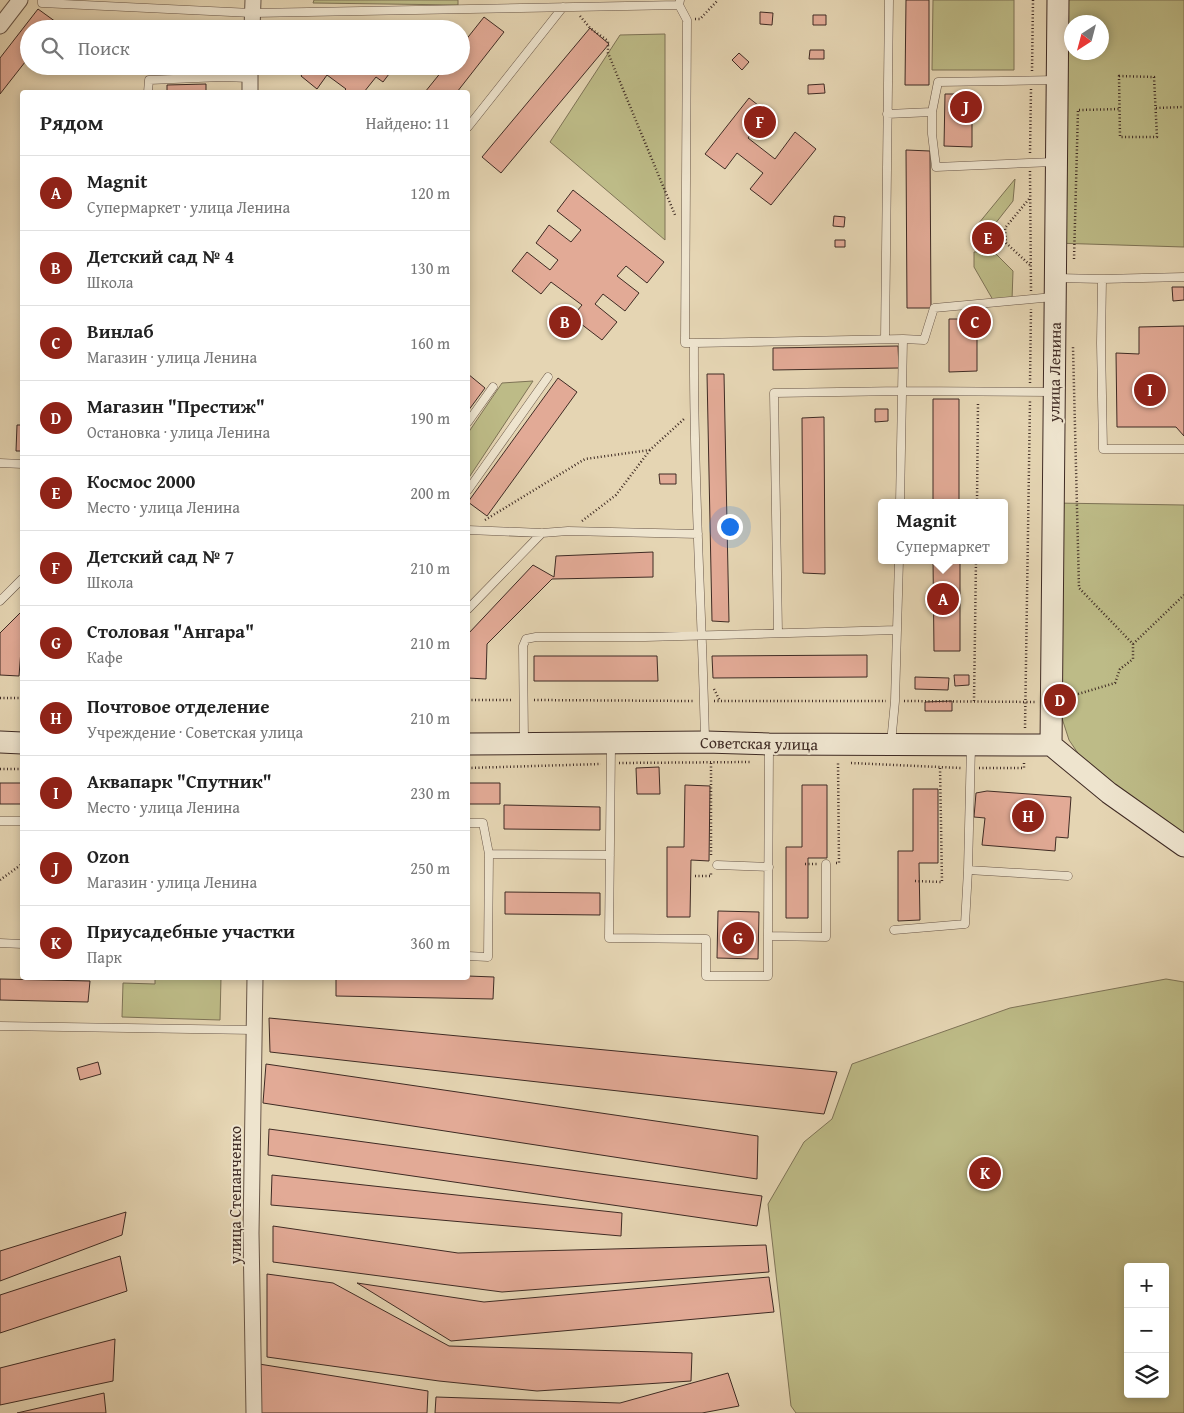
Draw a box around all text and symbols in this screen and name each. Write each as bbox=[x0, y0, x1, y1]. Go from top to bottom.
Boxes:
north arrow bbox=[1064, 15, 1109, 60]
search box bbox=[20, 20, 470, 75]
icon: search bbox=[38, 34, 66, 62]
text: Поиск bbox=[78, 34, 130, 62]
pin: J bbox=[950, 88, 982, 126]
pin: F bbox=[744, 103, 776, 141]
text: Рядом bbox=[40, 107, 103, 138]
text: Найдено: 11 bbox=[366, 111, 450, 135]
text: Magnit bbox=[87, 167, 147, 195]
text: A bbox=[51, 181, 61, 205]
text: 120 m bbox=[410, 181, 450, 205]
text: Супермаркет · улица Ленина bbox=[87, 195, 290, 219]
pin: E bbox=[972, 219, 1004, 257]
text: Детский сад № 4 bbox=[87, 242, 234, 270]
text: B bbox=[51, 256, 61, 280]
text: 130 m bbox=[410, 256, 450, 280]
text: Школа bbox=[87, 270, 133, 294]
pin: B bbox=[549, 303, 581, 341]
pin: C bbox=[959, 303, 991, 341]
text: Винлаб bbox=[87, 317, 154, 345]
street label: улица Ленина bbox=[1041, 321, 1067, 423]
text: C bbox=[51, 331, 61, 355]
text: 160 m bbox=[410, 331, 450, 355]
text: Магазин · улица Ленина bbox=[87, 345, 257, 369]
pin: I bbox=[1134, 371, 1166, 409]
text: Магазин "Престиж" bbox=[87, 392, 265, 420]
text: D bbox=[51, 406, 61, 430]
text: 190 m bbox=[410, 406, 450, 430]
text: Остановка · улица Ленина bbox=[87, 420, 270, 444]
text: Космос 2000 bbox=[87, 467, 195, 495]
text: E bbox=[52, 481, 60, 505]
text: 200 m bbox=[410, 481, 450, 505]
text: Место · улица Ленина bbox=[87, 495, 240, 519]
popup bbox=[878, 499, 1008, 564]
text: Magnit bbox=[896, 506, 957, 534]
your location bbox=[717, 514, 743, 540]
text: Супермаркет bbox=[896, 534, 990, 558]
text: Детский сад № 7 bbox=[87, 542, 234, 570]
text: F bbox=[52, 556, 60, 580]
text: 210 m bbox=[410, 556, 450, 580]
text: Школа bbox=[87, 570, 133, 594]
pin: A bbox=[927, 580, 959, 618]
text: Столовая "Ангара" bbox=[87, 617, 254, 645]
text: G bbox=[51, 631, 61, 655]
text: 210 m bbox=[410, 631, 450, 655]
text: Кафе bbox=[87, 645, 123, 669]
pin: D bbox=[1044, 681, 1076, 719]
text: Почтовое отделение bbox=[87, 692, 270, 720]
text: H bbox=[50, 706, 62, 730]
text: 210 m bbox=[410, 706, 450, 730]
text: Учреждение · Советская улица bbox=[87, 720, 303, 744]
street label: Советская улица bbox=[700, 730, 818, 756]
text: Аквапарк "Спутник" bbox=[87, 767, 272, 795]
text: I bbox=[53, 781, 59, 805]
text: 230 m bbox=[410, 781, 450, 805]
text: Место · улица Ленина bbox=[87, 795, 240, 819]
pin: H bbox=[1012, 797, 1044, 835]
text: Ozon bbox=[87, 842, 129, 870]
text: J bbox=[53, 856, 59, 880]
text: 250 m bbox=[410, 856, 450, 880]
text: Магазин · улица Ленина bbox=[87, 870, 257, 894]
text: Приусадебные участки bbox=[87, 917, 295, 945]
pin: G bbox=[722, 919, 754, 957]
text: K bbox=[51, 931, 61, 955]
text: 360 m bbox=[410, 931, 450, 955]
text: Парк bbox=[87, 945, 122, 969]
street label: улица Степанченко bbox=[223, 1126, 247, 1265]
pin: K bbox=[969, 1154, 1001, 1192]
map controls bbox=[1124, 1263, 1169, 1398]
button: + bbox=[1124, 1263, 1169, 1308]
button: − bbox=[1124, 1308, 1169, 1353]
button: layers bbox=[1124, 1353, 1169, 1398]

